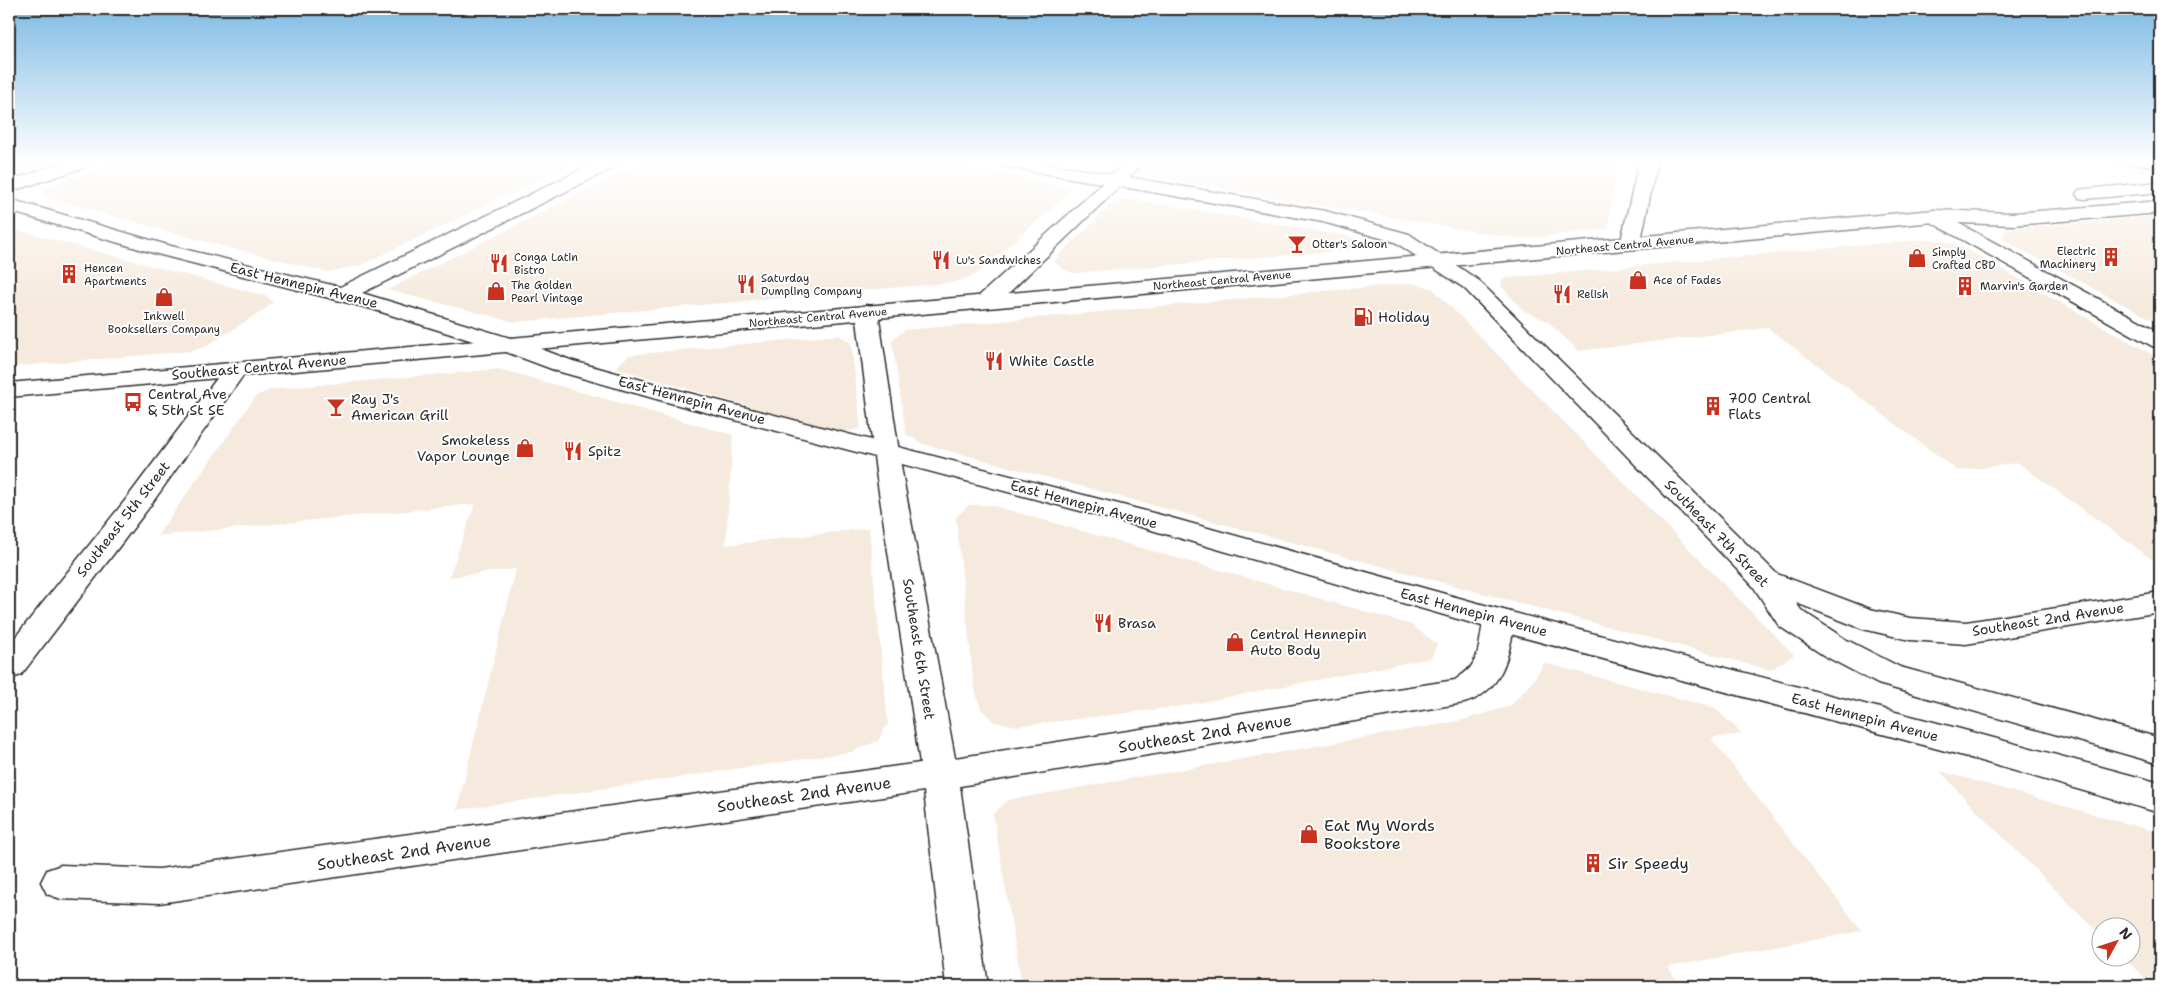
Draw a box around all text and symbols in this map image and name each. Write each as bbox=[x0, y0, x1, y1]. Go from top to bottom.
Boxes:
street label: Northeast Central Avenue bbox=[1555, 232, 1695, 259]
bar icon: Otter's Saloon bbox=[1286, 233, 1308, 255]
place label: Otter's Saloon bbox=[1312, 237, 1388, 252]
place label: Electric Machinery bbox=[2040, 244, 2096, 272]
place label: Simply Crafted CBD bbox=[1932, 245, 1996, 273]
building icon: Electric Machinery bbox=[2100, 246, 2122, 268]
shop icon: Simply Crafted CBD bbox=[1906, 247, 1928, 269]
restaurant icon: Lu's Sandwiches bbox=[930, 249, 952, 271]
place label: Conga Latin Bistro bbox=[514, 250, 578, 278]
restaurant icon: Conga Latin Bistro bbox=[488, 252, 510, 274]
place label: Lu's Sandwiches bbox=[956, 253, 1041, 268]
street label: East Hennepin Avenue bbox=[228, 258, 380, 312]
place label: Hencen Apartments bbox=[84, 261, 147, 289]
building icon: Hencen Apartments bbox=[58, 263, 80, 285]
street label: Northeast Central Avenue bbox=[1152, 267, 1292, 294]
shop icon: Ace of Fades bbox=[1627, 269, 1649, 291]
place label: Saturday Dumpling Company bbox=[761, 271, 862, 299]
restaurant icon: Saturday Dumpling Company bbox=[735, 273, 757, 295]
place label: Ace of Fades bbox=[1653, 273, 1722, 288]
building icon: Marvin's Garden bbox=[1954, 275, 1976, 297]
place label: The Golden Pearl Vintage bbox=[511, 278, 583, 306]
place label: Marvin's Garden bbox=[1980, 279, 2068, 294]
shop icon: The Golden Pearl Vintage bbox=[485, 280, 507, 302]
restaurant icon: Relish bbox=[1551, 283, 1573, 305]
shop icon: Inkwell Booksellers Company bbox=[153, 286, 175, 308]
place label: Relish bbox=[1577, 287, 1609, 302]
street label: Northeast Central Avenue bbox=[748, 304, 888, 331]
fuel station icon: Holiday bbox=[1352, 306, 1374, 328]
place label: Holiday bbox=[1378, 308, 1430, 326]
place label: Inkwell Booksellers Company bbox=[108, 309, 220, 337]
street label: Southeast Central Avenue bbox=[171, 350, 347, 384]
restaurant icon: White Castle bbox=[983, 350, 1005, 372]
place label: White Castle bbox=[1009, 352, 1095, 370]
street label: East Hennepin Avenue bbox=[616, 372, 768, 428]
place label: Central Ave & 5th St SE bbox=[148, 385, 227, 419]
place label: 700 Central Flats bbox=[1728, 389, 1812, 423]
place label: Ray J's American Grill bbox=[351, 390, 449, 424]
bus stop icon: Central Ave & 5th St SE bbox=[122, 391, 144, 413]
building icon: 700 Central Flats bbox=[1702, 395, 1724, 417]
bar icon: Ray J's American Grill bbox=[325, 396, 347, 418]
place label: Smokeless Vapor Lounge bbox=[417, 431, 510, 465]
shop icon: Smokeless Vapor Lounge bbox=[514, 437, 536, 459]
restaurant icon: Spitz bbox=[562, 440, 584, 462]
place label: Spitz bbox=[588, 442, 622, 460]
street label: Southeast 5th Street bbox=[72, 458, 174, 580]
street label: Southeast 7th Street bbox=[1661, 475, 1773, 591]
street label: East Hennepin Avenue bbox=[1008, 476, 1160, 532]
street label: Southeast 6th Street bbox=[899, 577, 939, 721]
street label: East Hennepin Avenue bbox=[1398, 584, 1550, 640]
street label: Southeast 2nd Avenue bbox=[1971, 598, 2125, 640]
restaurant icon: Brasa bbox=[1092, 612, 1114, 634]
place label: Brasa bbox=[1118, 614, 1156, 632]
place label: Central Hennepin Auto Body bbox=[1250, 625, 1367, 659]
shop icon: Central Hennepin Auto Body bbox=[1224, 631, 1246, 653]
street label: East Hennepin Avenue bbox=[1789, 689, 1941, 745]
street label: Southeast 2nd Avenue bbox=[1117, 709, 1293, 758]
street label: Southeast 2nd Avenue bbox=[716, 772, 892, 817]
place label: Eat My Words Bookstore bbox=[1324, 815, 1435, 854]
shop icon: Eat My Words Bookstore bbox=[1298, 823, 1320, 845]
street label: Southeast 2nd Avenue bbox=[316, 830, 492, 875]
building icon: Sir Speedy bbox=[1582, 852, 1604, 874]
place label: Sir Speedy bbox=[1608, 853, 1689, 874]
north arrow bbox=[2092, 918, 2142, 968]
text: N bbox=[2115, 924, 2136, 944]

